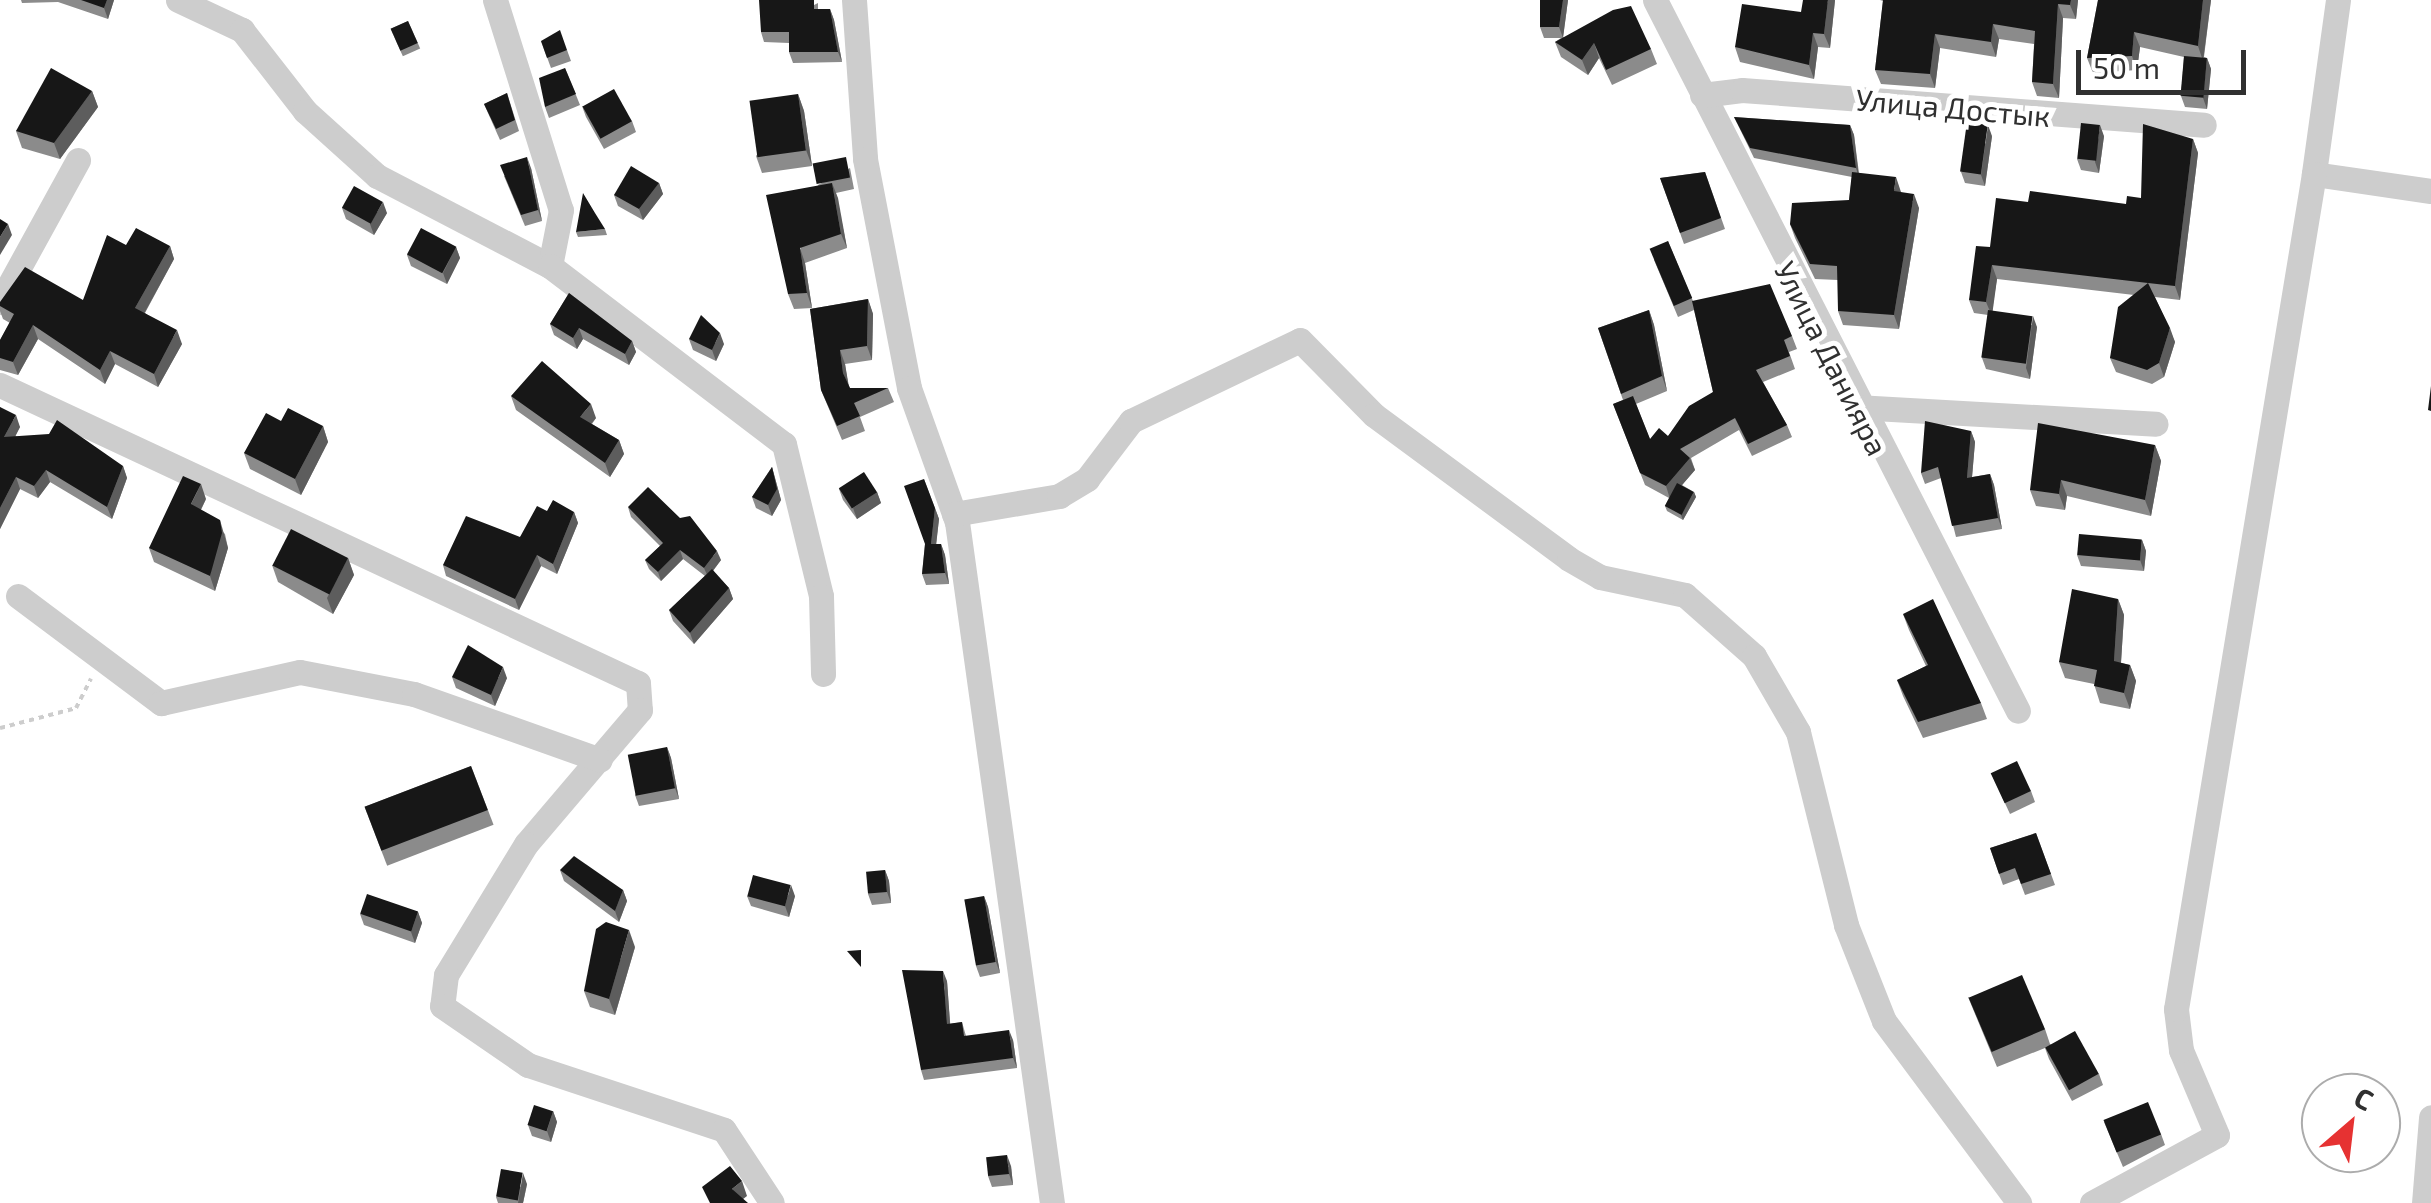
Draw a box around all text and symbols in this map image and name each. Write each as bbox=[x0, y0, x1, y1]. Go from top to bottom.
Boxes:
scale bar bbox=[2081, 30, 2251, 92]
text: 50 m bbox=[2093, 49, 2160, 85]
street label: Улица Достык bbox=[1854, 81, 2052, 133]
street label: Улица Данияра bbox=[1768, 255, 1896, 461]
north arrow bbox=[2301, 1073, 2401, 1173]
text: С bbox=[2349, 1079, 2379, 1117]

